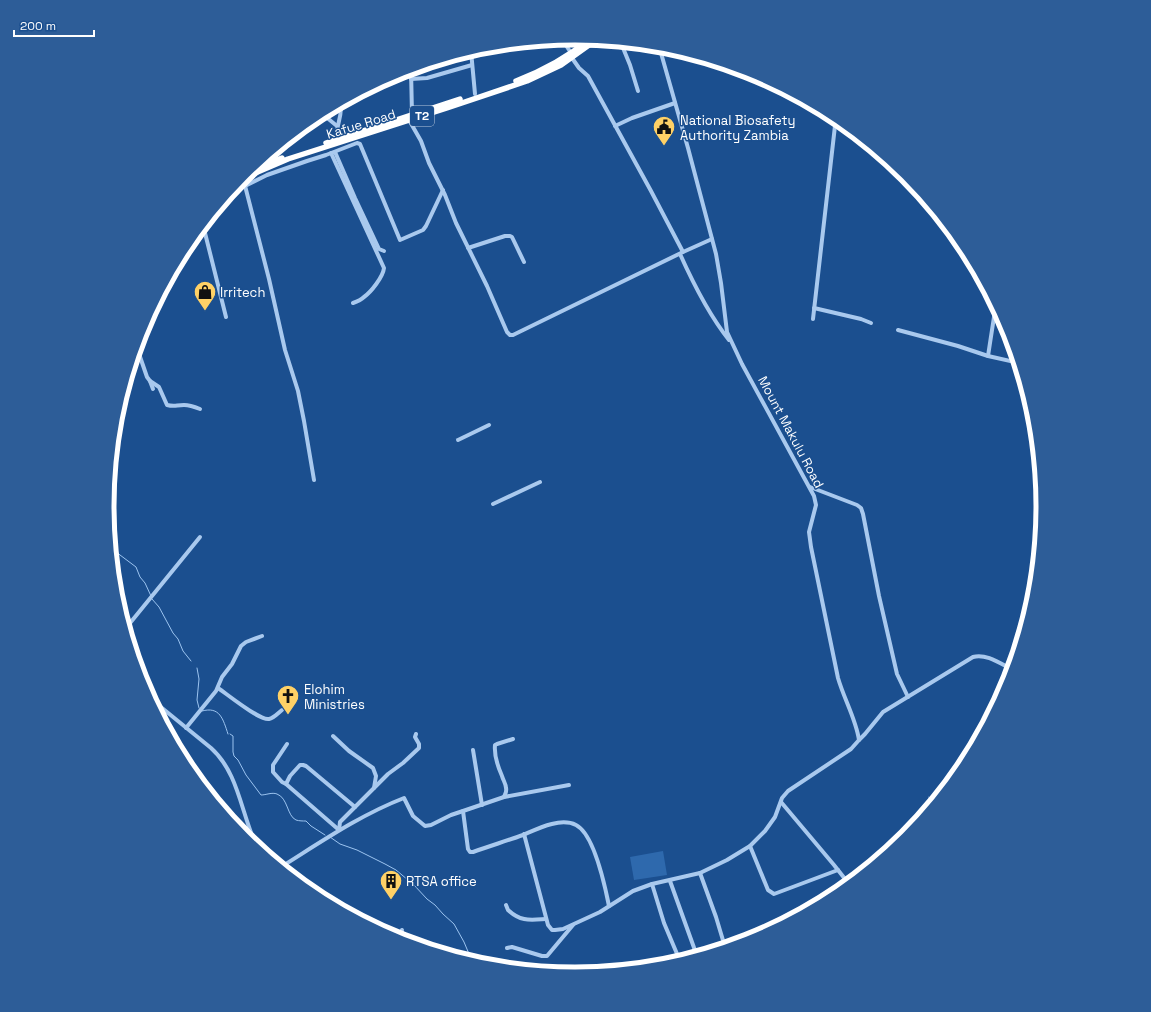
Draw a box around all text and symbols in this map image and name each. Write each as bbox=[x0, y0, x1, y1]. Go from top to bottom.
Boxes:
scale bar bbox=[14, 12, 94, 38]
text: 200 m bbox=[20, 18, 56, 34]
street label: Kafue Road bbox=[324, 105, 398, 143]
road number: T2 bbox=[410, 106, 434, 126]
place label: National Biosafety Authority Zambia bbox=[680, 112, 795, 144]
public building icon: National Biosafety Authority Zambia bbox=[651, 114, 677, 147]
shop icon: Irritech bbox=[192, 279, 218, 312]
place label: Irritech bbox=[220, 284, 265, 301]
street label: Mount Makulu Road bbox=[754, 373, 828, 491]
place label: Elohim Ministries bbox=[304, 681, 365, 713]
church icon: Elohim Ministries bbox=[275, 683, 301, 716]
building icon: RTSA office bbox=[378, 868, 404, 901]
place label: RTSA office bbox=[406, 873, 477, 890]

